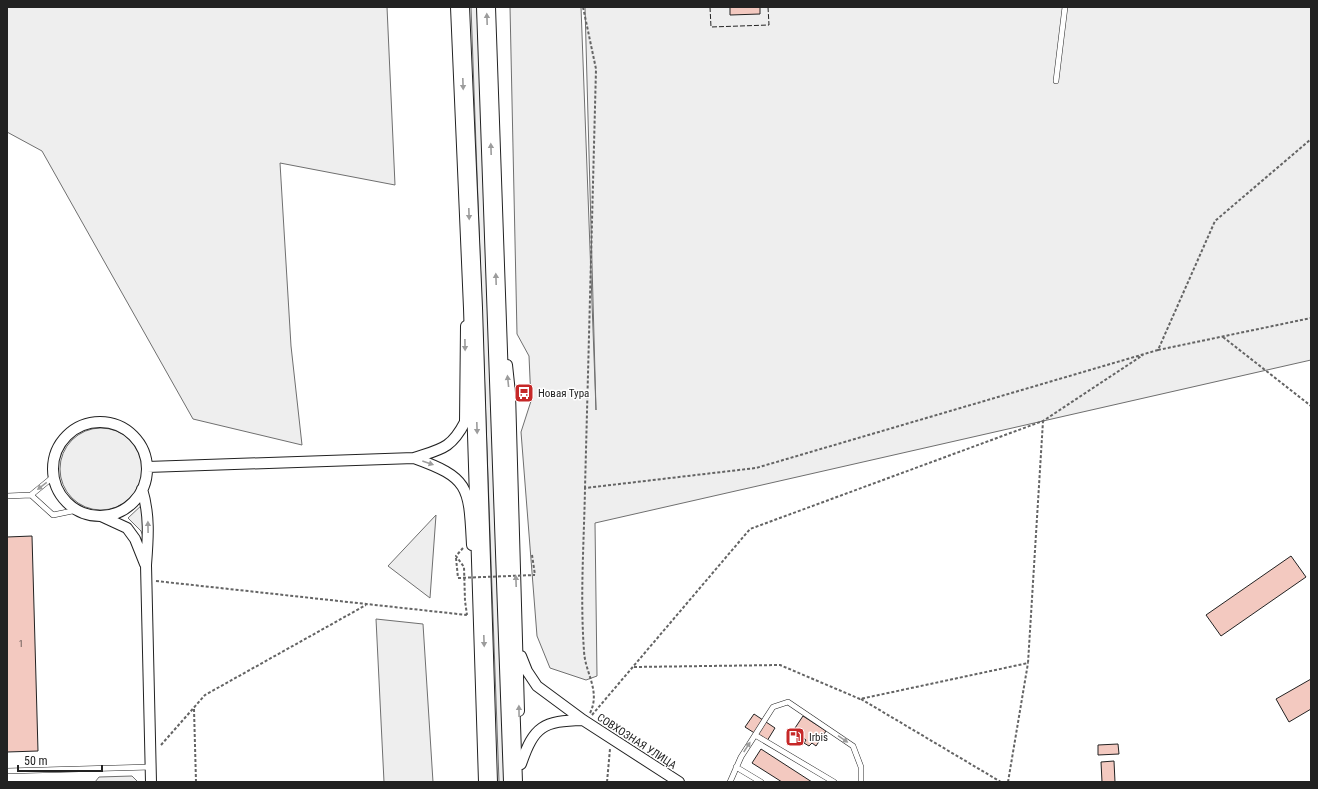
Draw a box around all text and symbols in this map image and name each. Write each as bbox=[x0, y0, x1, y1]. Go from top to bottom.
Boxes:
one-way arrow bbox=[483, 13, 490, 25]
one-way arrow bbox=[460, 78, 467, 90]
one-way arrow bbox=[488, 143, 495, 155]
one-way arrow bbox=[466, 208, 472, 221]
one-way arrow bbox=[493, 273, 500, 285]
one-way arrow bbox=[462, 339, 468, 352]
one-way arrow bbox=[505, 375, 512, 387]
bus stop icon: Новая Тура bbox=[513, 382, 535, 404]
place label: Новая Тура bbox=[538, 387, 589, 400]
one-way arrow bbox=[474, 422, 480, 435]
one-way arrow bbox=[423, 460, 435, 466]
one-way arrow bbox=[37, 482, 48, 490]
one-way arrow bbox=[145, 520, 151, 533]
one-way arrow bbox=[512, 575, 519, 587]
one-way arrow bbox=[481, 635, 487, 648]
house number: 1 bbox=[19, 639, 23, 649]
one-way arrow bbox=[516, 705, 523, 717]
street label: СОВХОЗНАЯ УЛИЦА bbox=[595, 711, 679, 772]
fuel station icon: Irbis bbox=[784, 726, 806, 748]
place label: Irbis bbox=[809, 731, 828, 744]
one-way arrow bbox=[838, 735, 848, 743]
one-way arrow bbox=[743, 742, 751, 752]
scale bar bbox=[18, 747, 102, 773]
text: 50 m bbox=[24, 754, 48, 768]

